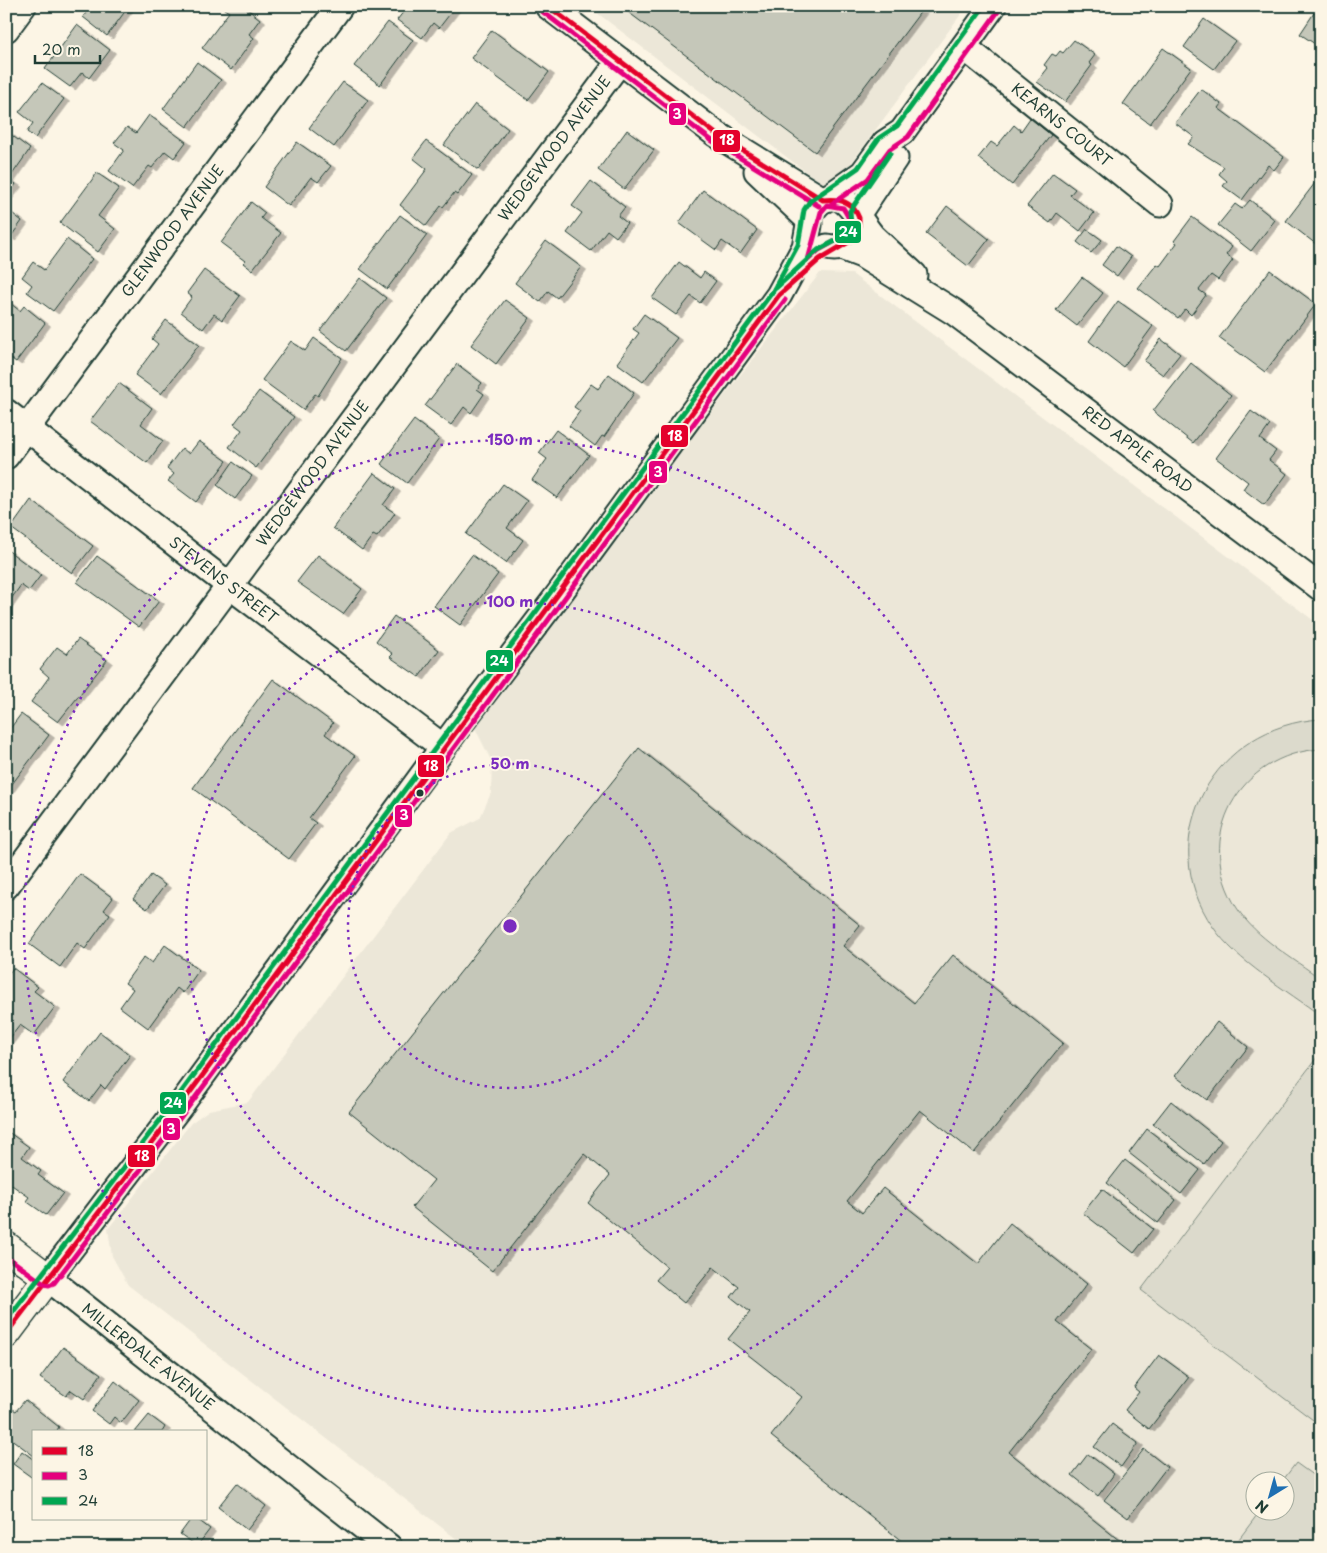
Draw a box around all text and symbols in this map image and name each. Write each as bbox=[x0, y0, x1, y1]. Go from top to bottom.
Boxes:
scale bar bbox=[35, 32, 100, 64]
text: 20 m bbox=[42, 37, 81, 60]
street label: WEDGEWOOD AVENUE bbox=[492, 70, 615, 226]
street label: KEARNS COURT bbox=[1007, 76, 1118, 172]
line badge: 3 bbox=[668, 102, 687, 126]
text: 3 bbox=[672, 103, 682, 124]
line badge: 18 bbox=[712, 129, 741, 153]
text: 18 bbox=[719, 129, 735, 150]
street label: GLENWOOD AVENUE bbox=[115, 159, 229, 301]
line badge: 24 bbox=[834, 220, 862, 244]
text: 24 bbox=[839, 221, 858, 242]
street label: WEDGEWOOD AVENUE bbox=[250, 395, 374, 550]
street label: RED APPLE ROAD bbox=[1078, 399, 1198, 498]
line badge: 18 bbox=[660, 424, 689, 448]
text: 18 bbox=[667, 425, 683, 446]
text: 150 m bbox=[487, 427, 533, 450]
line badge: 3 bbox=[648, 460, 668, 484]
text: 3 bbox=[653, 461, 663, 482]
street label: STEVENS STREET bbox=[165, 530, 284, 629]
text: 100 m bbox=[487, 589, 533, 612]
line badge: 24 bbox=[485, 649, 514, 673]
text: 24 bbox=[490, 650, 509, 671]
text: 50 m bbox=[491, 751, 529, 774]
line badge: 18 bbox=[417, 754, 445, 778]
text: 18 bbox=[423, 755, 439, 776]
unlabelled marker bbox=[415, 788, 425, 798]
line badge: 3 bbox=[394, 804, 413, 828]
text: 3 bbox=[399, 804, 409, 825]
centre of rings bbox=[501, 917, 519, 935]
line badge: 24 bbox=[159, 1091, 187, 1115]
text: 24 bbox=[164, 1092, 183, 1113]
line badge: 3 bbox=[162, 1117, 181, 1141]
text: 3 bbox=[166, 1118, 176, 1139]
line badge: 18 bbox=[127, 1144, 156, 1168]
text: 18 bbox=[134, 1145, 150, 1166]
street label: MILLERDALE AVENUE bbox=[78, 1297, 220, 1415]
legend bbox=[32, 1430, 208, 1520]
text: 18 bbox=[78, 1438, 94, 1461]
text: 3 bbox=[78, 1462, 88, 1485]
north arrow bbox=[1244, 1470, 1294, 1520]
text: 24 bbox=[78, 1488, 98, 1511]
text: N bbox=[1251, 1495, 1273, 1519]

